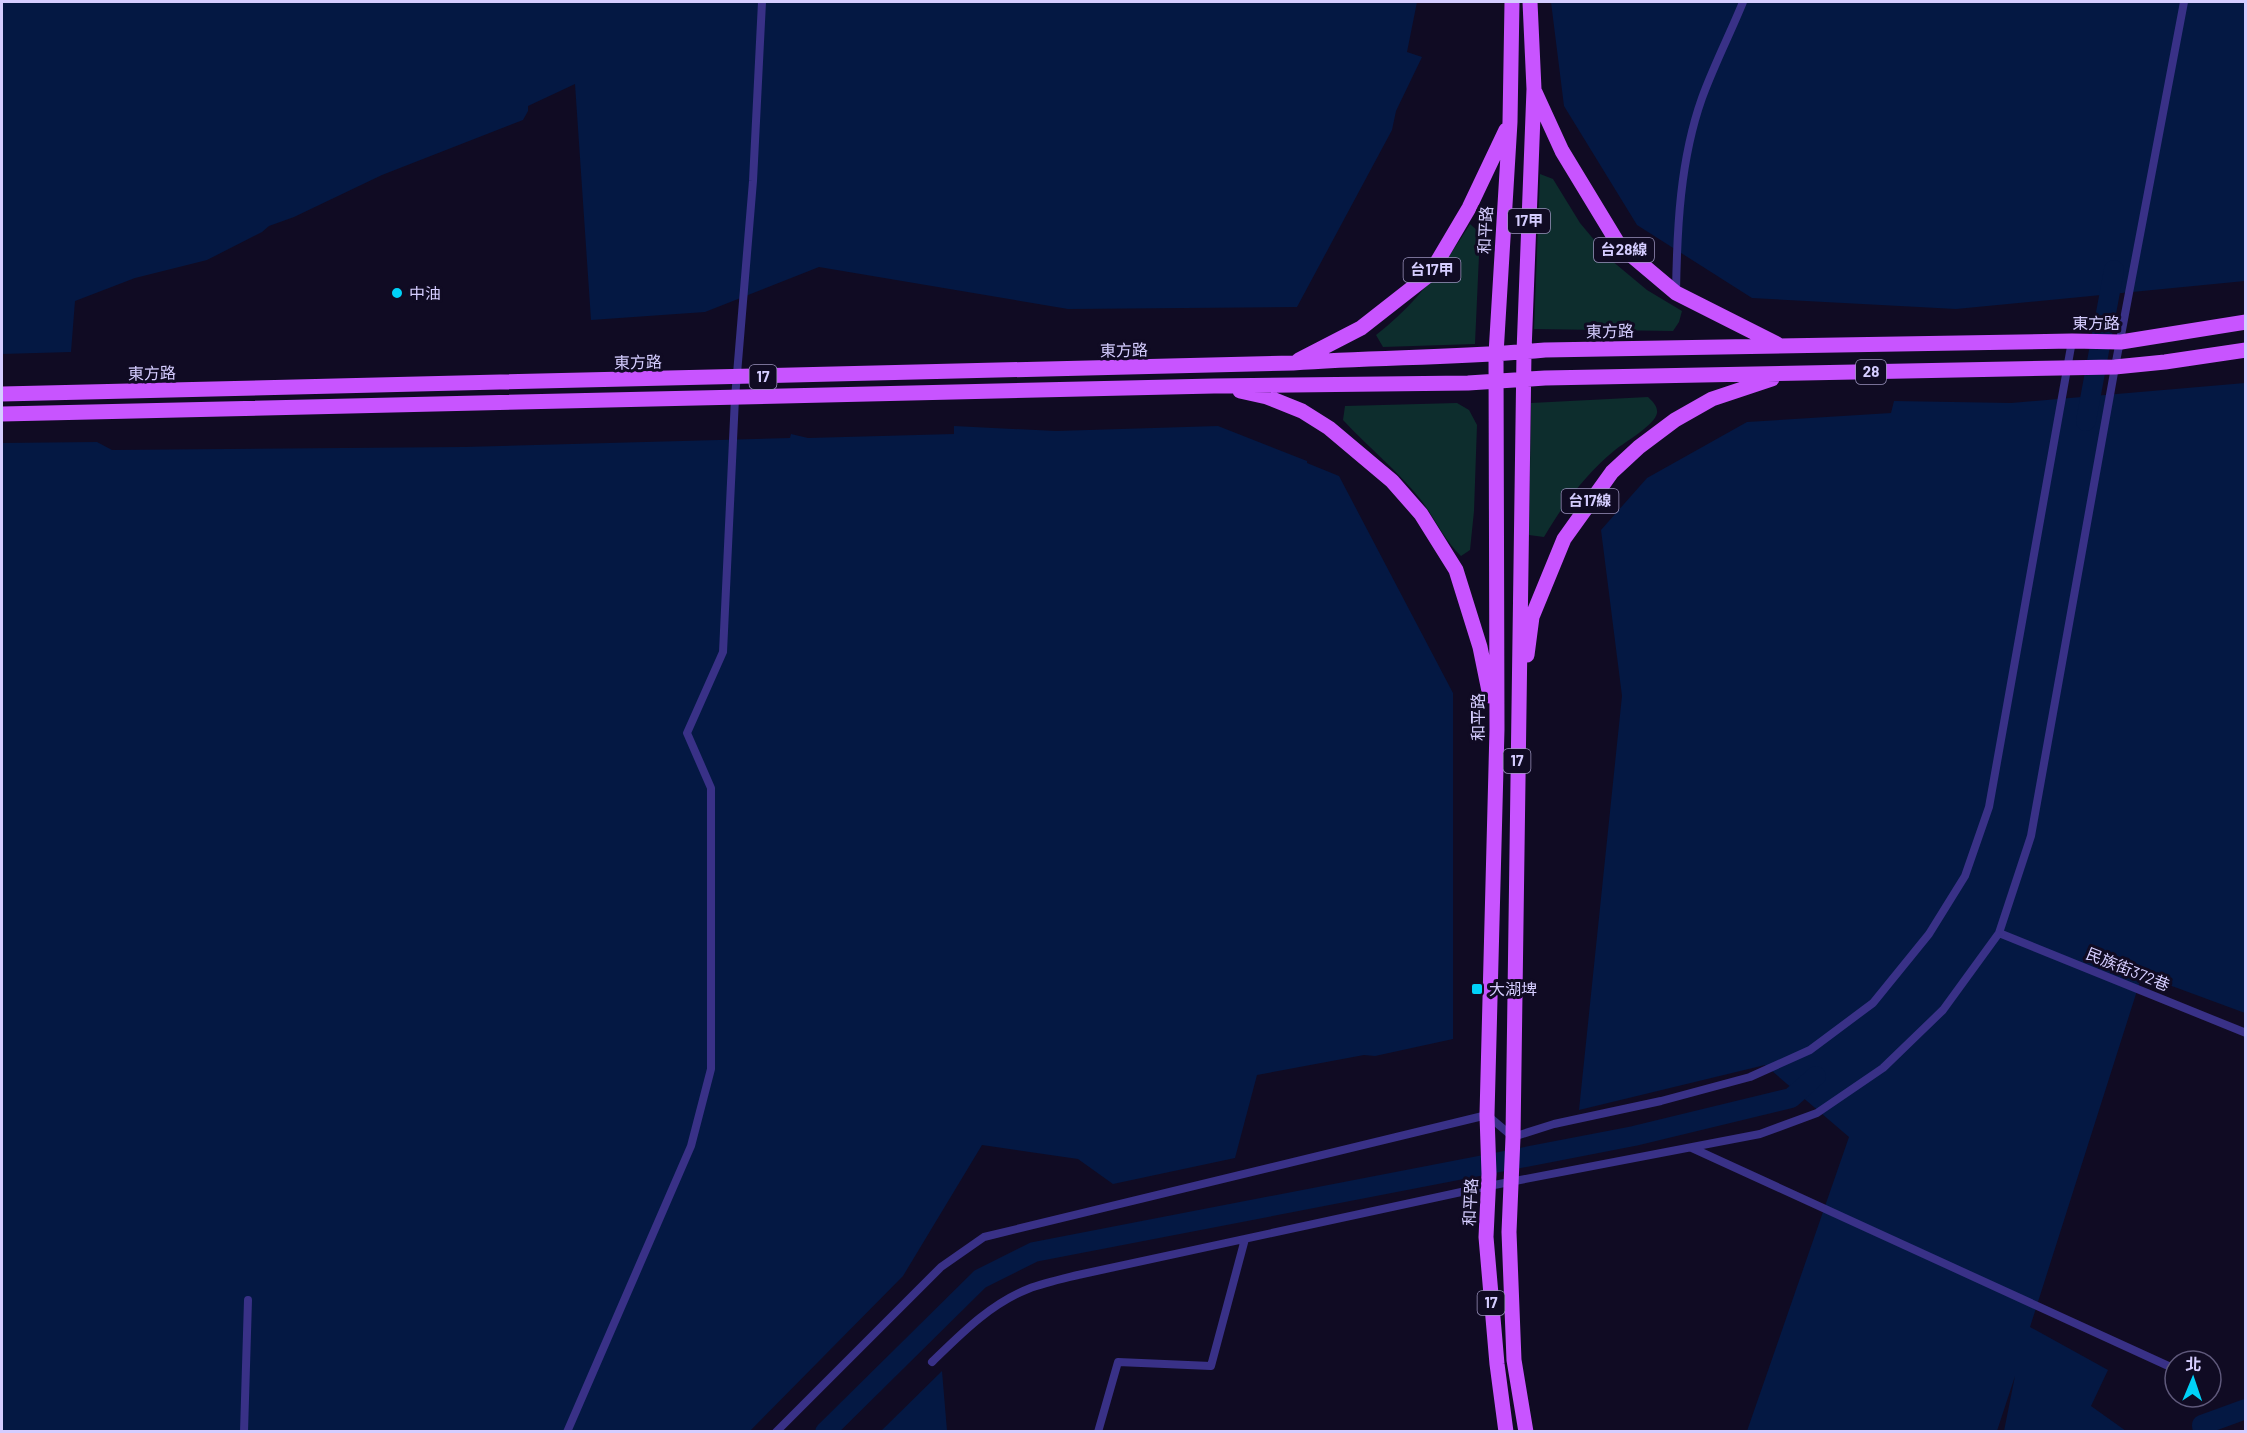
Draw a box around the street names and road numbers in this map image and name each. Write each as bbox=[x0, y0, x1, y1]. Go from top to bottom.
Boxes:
street label: 和平路 bbox=[1474, 206, 1495, 254]
road number: 17甲 bbox=[1508, 209, 1550, 233]
road number: 台28線 bbox=[1594, 238, 1654, 262]
road number: 台17甲 bbox=[1404, 258, 1460, 282]
street label: 東方路 bbox=[2072, 313, 2120, 332]
street label: 東方路 bbox=[1586, 321, 1634, 340]
street label: 東方路 bbox=[1100, 340, 1148, 359]
street label: 東方路 bbox=[614, 352, 662, 371]
road number: 28 bbox=[1856, 360, 1886, 384]
street label: 東方路 bbox=[128, 363, 176, 382]
road number: 17 bbox=[750, 365, 777, 389]
road number: 台17線 bbox=[1562, 489, 1618, 513]
street label: 和平路 bbox=[1468, 693, 1487, 741]
road number: 17 bbox=[1504, 749, 1530, 773]
street label: 民族街372巷 bbox=[2084, 943, 2173, 994]
street label: 和平路 bbox=[1459, 1178, 1480, 1226]
road number: 17 bbox=[1478, 1291, 1504, 1315]

